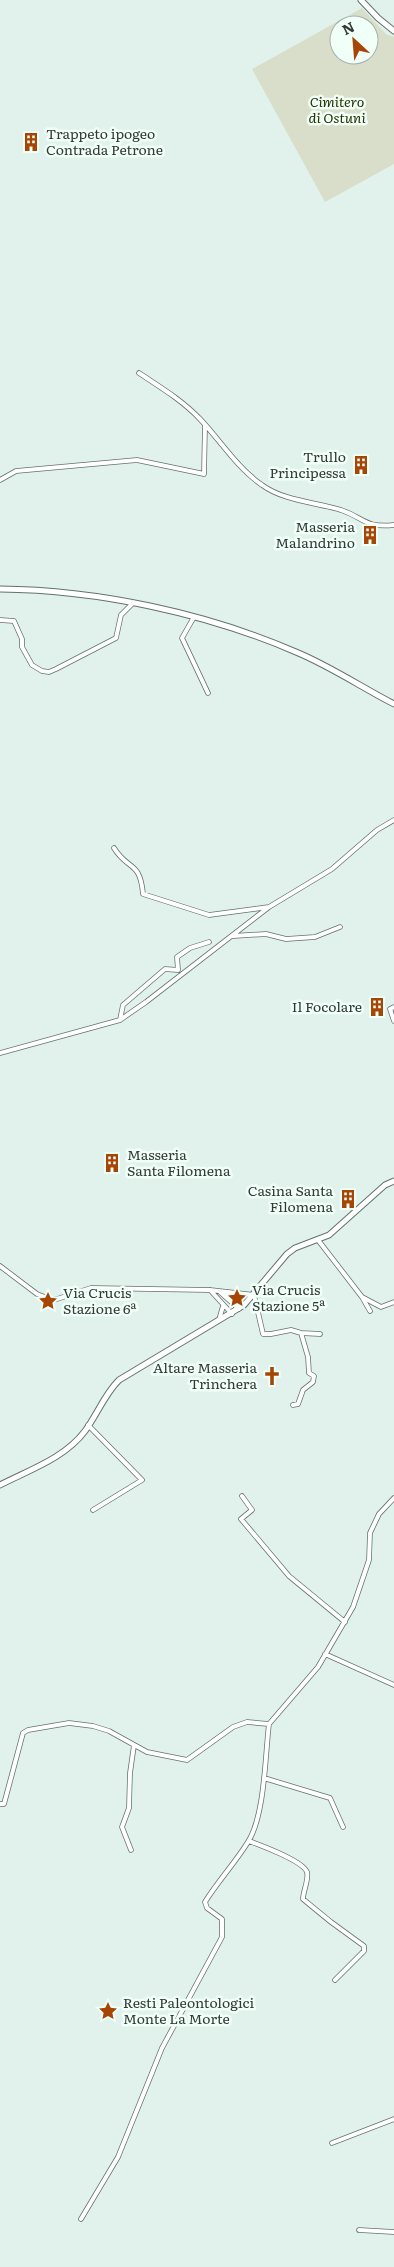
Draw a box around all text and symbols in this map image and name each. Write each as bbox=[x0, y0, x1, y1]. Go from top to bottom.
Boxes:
north arrow bbox=[329, 15, 379, 65]
text: N bbox=[338, 16, 358, 39]
park label: Cimitero di Ostuni bbox=[308, 91, 366, 127]
place label: Trappeto ipogeo Contrada Petrone bbox=[46, 123, 163, 159]
building icon: Trappeto ipogeo Contrada Petrone bbox=[20, 131, 42, 153]
place label: Trullo Principessa bbox=[270, 446, 346, 482]
building icon: Trullo Principessa bbox=[350, 454, 372, 476]
place label: Masseria Malandrino bbox=[275, 516, 355, 552]
building icon: Masseria Malandrino bbox=[359, 524, 381, 546]
place label: Il Focolare bbox=[292, 996, 362, 1016]
building icon: Il Focolare bbox=[366, 996, 388, 1018]
place label: Masseria Santa Filomena bbox=[127, 1144, 231, 1180]
building icon: Masseria Santa Filomena bbox=[101, 1152, 123, 1174]
place label: Casina Santa Filomena bbox=[248, 1180, 333, 1216]
building icon: Casina Santa Filomena bbox=[337, 1188, 359, 1210]
place label: Via Crucis Stazione 5ª bbox=[252, 1279, 325, 1315]
place label: Via Crucis Stazione 6ª bbox=[63, 1282, 137, 1318]
place icon: Via Crucis Stazione 5ª bbox=[226, 1287, 248, 1309]
place icon: Via Crucis Stazione 6ª bbox=[37, 1290, 59, 1312]
place label: Altare Masseria Trinchera bbox=[153, 1357, 257, 1393]
church icon: Altare Masseria Trinchera bbox=[261, 1365, 283, 1387]
place label: Resti Paleontologici Monte La Morte bbox=[123, 1992, 255, 2028]
place icon: Resti Paleontologici Monte La Morte bbox=[97, 2000, 119, 2022]

